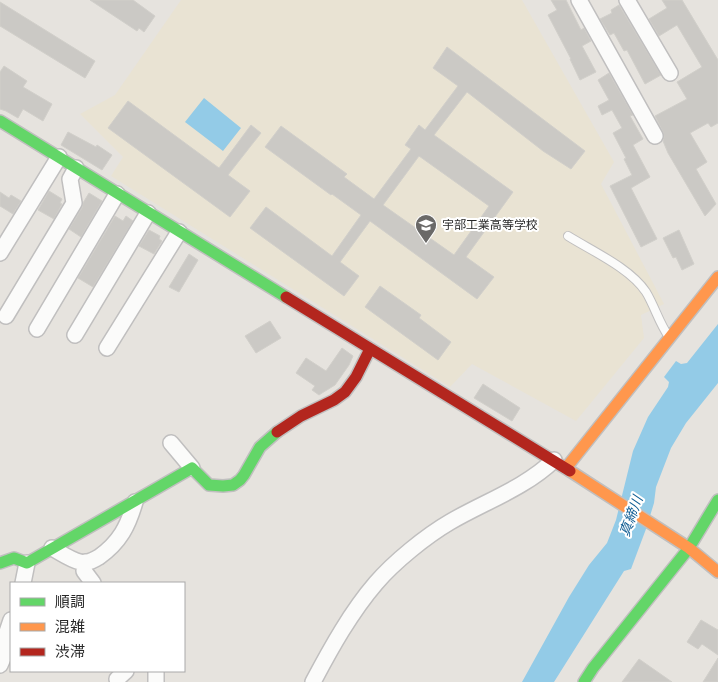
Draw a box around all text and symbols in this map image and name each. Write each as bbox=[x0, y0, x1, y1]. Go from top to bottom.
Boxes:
school or university icon: 宇部工業高等学校 bbox=[414, 213, 438, 244]
place label: 宇部工業高等学校 bbox=[442, 218, 538, 232]
water label: 真締川 bbox=[616, 492, 647, 539]
legend bbox=[10, 582, 185, 672]
text: 順調 bbox=[55, 593, 85, 611]
text: 混雑 bbox=[55, 618, 85, 636]
text: 渋滞 bbox=[55, 643, 85, 661]

